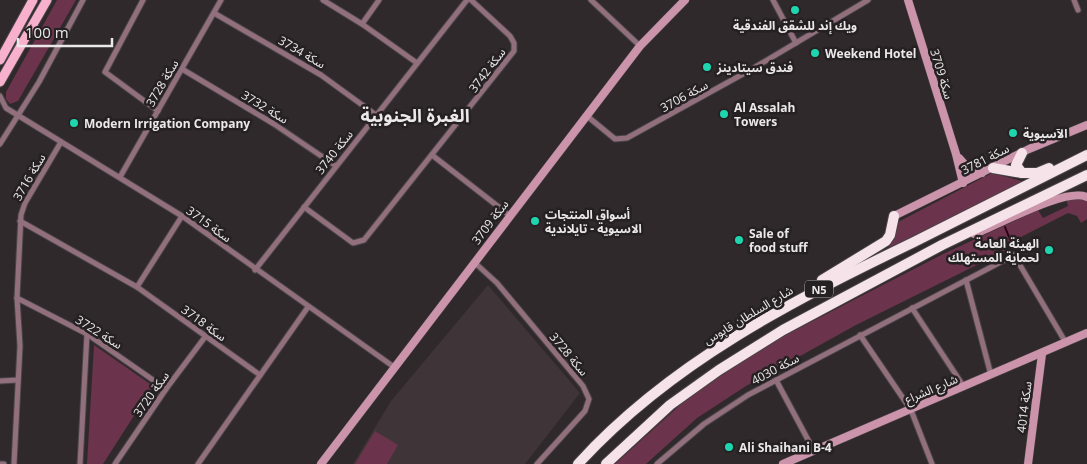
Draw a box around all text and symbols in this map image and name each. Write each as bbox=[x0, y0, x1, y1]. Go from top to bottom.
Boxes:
marker: ويك إند للشقق الفندقية bbox=[789, 4, 801, 16]
scale bar bbox=[18, 15, 111, 47]
place label: ويك إند للشقق الفندقية bbox=[733, 17, 857, 35]
text: 100 m bbox=[25, 22, 69, 42]
street label: سكة 3734 bbox=[275, 32, 329, 72]
street label: سكة 3742 bbox=[465, 44, 509, 96]
place label: Weekend Hotel bbox=[825, 45, 916, 62]
marker: Weekend Hotel bbox=[809, 47, 821, 59]
street label: سكة 3709 bbox=[926, 47, 958, 101]
street label: سكة 3728 bbox=[142, 56, 182, 110]
place label: فندق سيتادينز bbox=[716, 59, 793, 76]
marker: فندق سيتادينز bbox=[701, 61, 713, 73]
street label: سكة 3706 bbox=[657, 76, 711, 116]
street label: سكة 3732 bbox=[238, 86, 292, 128]
place label: Al Assalah Towers bbox=[734, 99, 795, 130]
district label: الغبرة الجنوبية bbox=[360, 103, 470, 127]
marker: Al Assalah Towers bbox=[718, 108, 730, 120]
place label: Modern Irrigation Company bbox=[84, 115, 250, 132]
marker: Modern Irrigation Company bbox=[68, 117, 80, 129]
place label: الآسيوية bbox=[1023, 125, 1067, 142]
street label: سكة 3740 bbox=[311, 126, 357, 178]
marker: الآسيوية bbox=[1007, 127, 1019, 139]
street label: سكة 3781 bbox=[958, 140, 1012, 178]
street label: سكة 3716 bbox=[9, 150, 49, 204]
street label: سكة 3709 bbox=[468, 196, 512, 248]
street label: سكة 3715 bbox=[183, 202, 235, 246]
place label: أسواق المنتجات الاسيوية - تايلاندية bbox=[545, 206, 642, 237]
marker: أسواق المنتجات الاسيوية - تايلاندية bbox=[529, 215, 541, 227]
place label: Sale of food stuff bbox=[749, 225, 808, 256]
marker: Sale of food stuff bbox=[733, 234, 745, 246]
place label: الهيئة العامة لحماية المستهلك bbox=[948, 235, 1039, 266]
marker: الهيئة العامة لحماية المستهلك bbox=[1043, 244, 1055, 256]
road number: N5 bbox=[805, 280, 833, 298]
street label: شارع السلطان قابوس bbox=[700, 281, 797, 349]
street label: سكة 3718 bbox=[178, 301, 230, 345]
street label: سكة 3722 bbox=[72, 311, 126, 353]
street label: سكة 3728 bbox=[546, 329, 592, 379]
street label: سكة 4030 bbox=[748, 349, 802, 389]
street label: سكة 3720 bbox=[129, 368, 173, 420]
street label: شارع الشراع bbox=[902, 370, 961, 409]
street label: سكة 4014 bbox=[1012, 380, 1036, 434]
place label: Ali Shaihani B-4 bbox=[739, 439, 832, 456]
marker: Ali Shaihani B-4 bbox=[723, 441, 735, 453]

